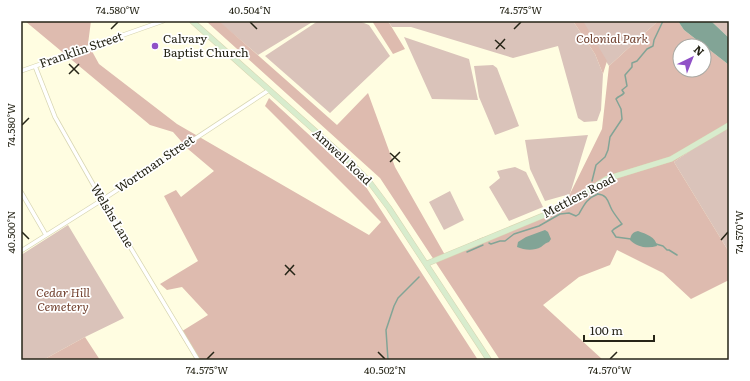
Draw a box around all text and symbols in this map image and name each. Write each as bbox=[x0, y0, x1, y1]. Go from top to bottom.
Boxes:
text: 74.580°W bbox=[96, 2, 140, 17]
text: 40.504°N bbox=[229, 2, 271, 17]
text: 74.575°W bbox=[500, 2, 542, 17]
street label: Franklin Street bbox=[37, 26, 125, 72]
place label: Calvary Baptist Church bbox=[163, 29, 249, 61]
park label: Colonial Park bbox=[576, 29, 648, 47]
north arrow bbox=[672, 38, 712, 78]
marker: Calvary Baptist Church bbox=[150, 41, 160, 51]
text: N bbox=[691, 41, 708, 59]
text: 74.580°W bbox=[3, 103, 18, 147]
street label: Amwell Road bbox=[309, 124, 377, 189]
street label: Wortman Street bbox=[111, 130, 198, 196]
street label: Mettlers Road bbox=[539, 168, 619, 222]
street label: Welshs Lane bbox=[87, 180, 139, 251]
text: 74.570°W bbox=[731, 210, 746, 254]
text: 40.500°N bbox=[3, 211, 18, 253]
park label: Cedar Hill Cemetery bbox=[36, 283, 91, 315]
scale bar bbox=[584, 317, 654, 343]
text: 100 m bbox=[590, 321, 623, 339]
text: 74.575°W bbox=[186, 362, 228, 377]
text: 40.502°N bbox=[364, 362, 406, 377]
text: 74.570°W bbox=[588, 362, 632, 377]

